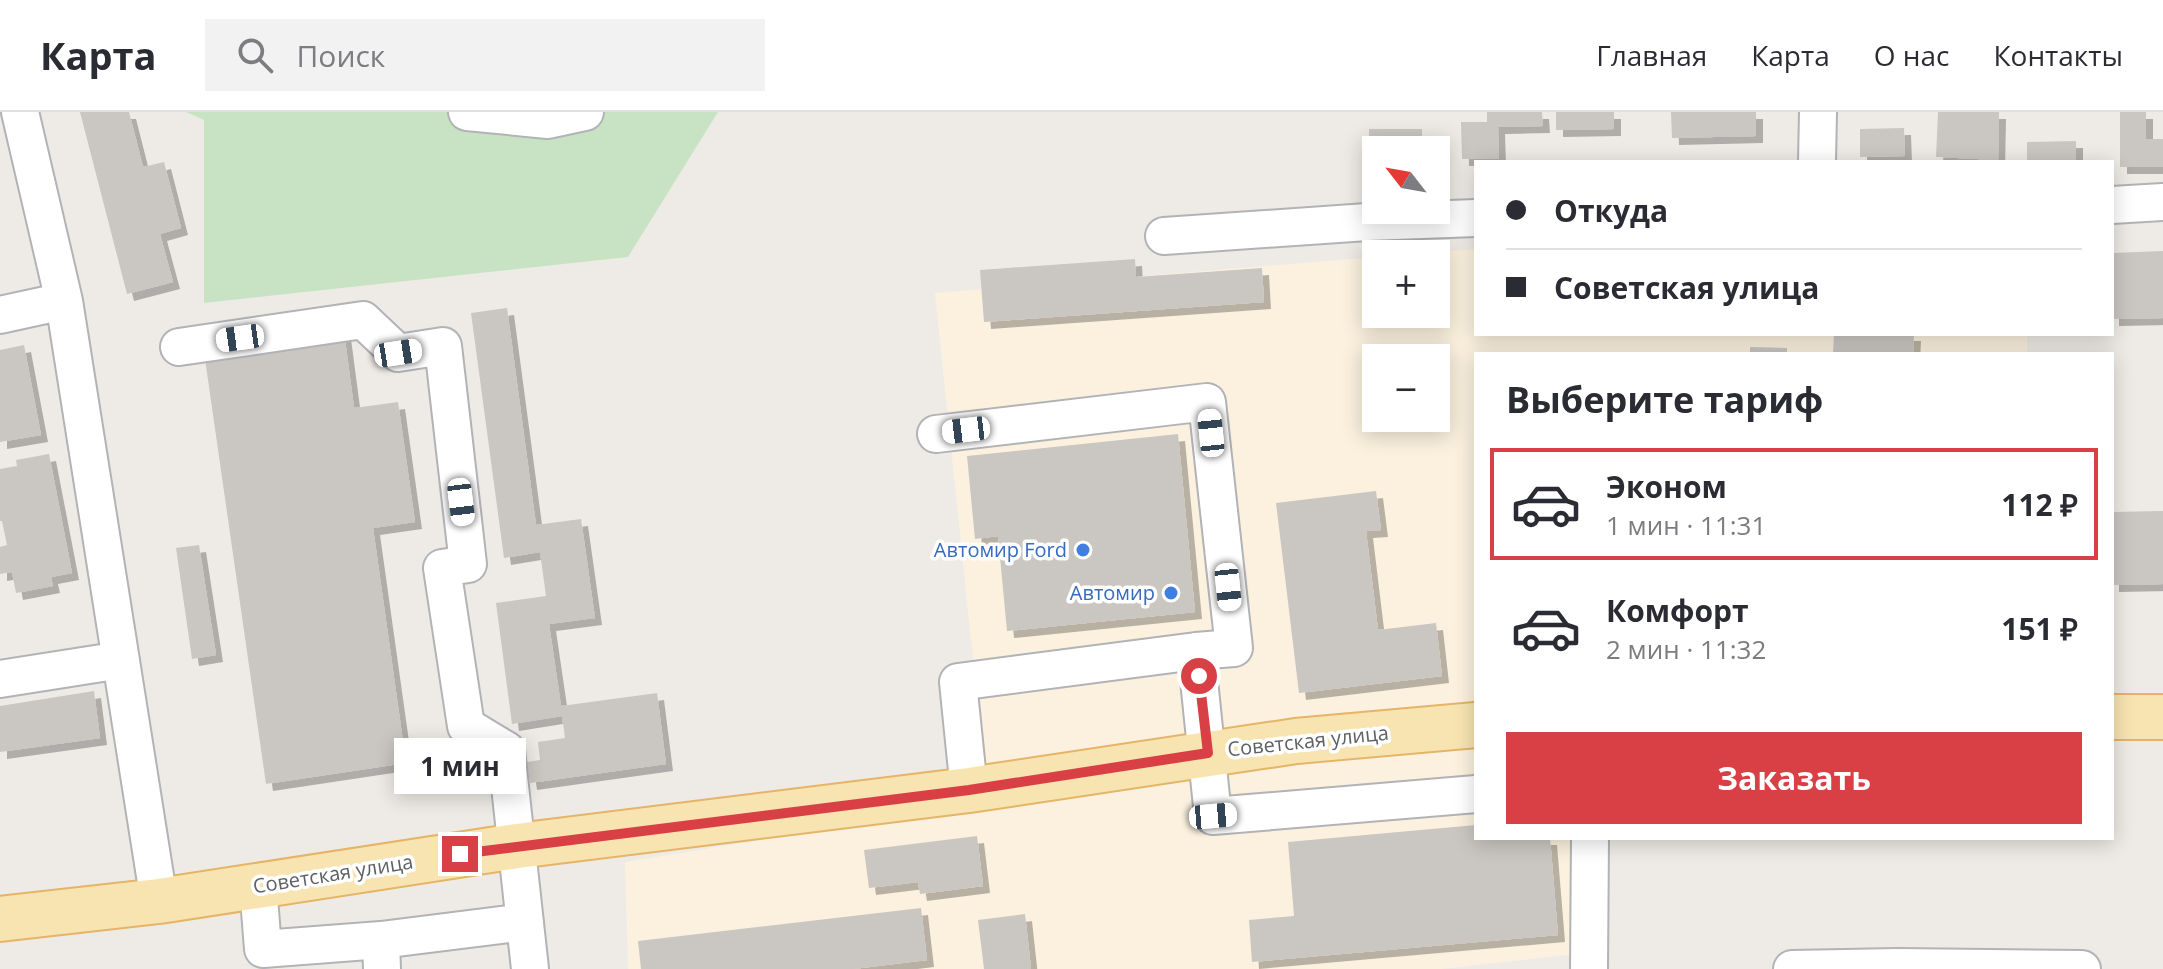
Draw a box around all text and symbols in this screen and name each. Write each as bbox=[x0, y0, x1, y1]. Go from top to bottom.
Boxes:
search box bbox=[205, 19, 765, 91]
text: Карта bbox=[40, 29, 157, 81]
icon: search bbox=[233, 33, 277, 77]
text: Поиск bbox=[297, 35, 385, 76]
text: Главная bbox=[1596, 36, 1707, 74]
text: Карта bbox=[1751, 36, 1830, 74]
text: О нас bbox=[1874, 36, 1949, 74]
text: Контакты bbox=[1993, 36, 2123, 74]
north arrow bbox=[1362, 136, 1450, 224]
map controls bbox=[1362, 136, 1450, 432]
text: Откуда bbox=[1554, 190, 1668, 231]
button: + bbox=[1362, 240, 1450, 328]
text: Советская улица bbox=[1554, 267, 1819, 308]
car bbox=[215, 323, 265, 353]
car bbox=[372, 337, 424, 369]
button: − bbox=[1362, 344, 1450, 432]
text: Выберите тариф bbox=[1506, 375, 1823, 424]
car bbox=[1197, 408, 1225, 458]
car bbox=[941, 415, 991, 445]
text: Эконом bbox=[1606, 466, 1727, 507]
icon: car bbox=[1510, 468, 1582, 540]
car bbox=[446, 477, 476, 527]
text: 112 ₽ bbox=[2001, 484, 2078, 525]
text: 1 мин · 11:31 bbox=[1606, 507, 1766, 543]
place label: Автомир Ford bbox=[934, 536, 1067, 563]
marker: Автомир Ford bbox=[1074, 541, 1092, 559]
car bbox=[1214, 562, 1242, 612]
place label: Автомир bbox=[1070, 579, 1155, 606]
marker: Автомир bbox=[1162, 584, 1180, 602]
text: Комфорт bbox=[1606, 590, 1749, 631]
icon: car bbox=[1510, 592, 1582, 664]
text: 151 ₽ bbox=[2001, 608, 2078, 649]
text: 2 мин · 11:32 bbox=[1606, 631, 1766, 667]
route start bbox=[1181, 658, 1217, 694]
street label: Советская улица bbox=[1226, 719, 1390, 762]
button: Заказать bbox=[1506, 732, 2082, 824]
callout: 1 мин bbox=[394, 738, 526, 794]
text: 1 мин bbox=[420, 748, 500, 784]
car bbox=[1188, 802, 1238, 830]
route end bbox=[442, 836, 478, 872]
street label: Советская улица bbox=[251, 848, 415, 900]

